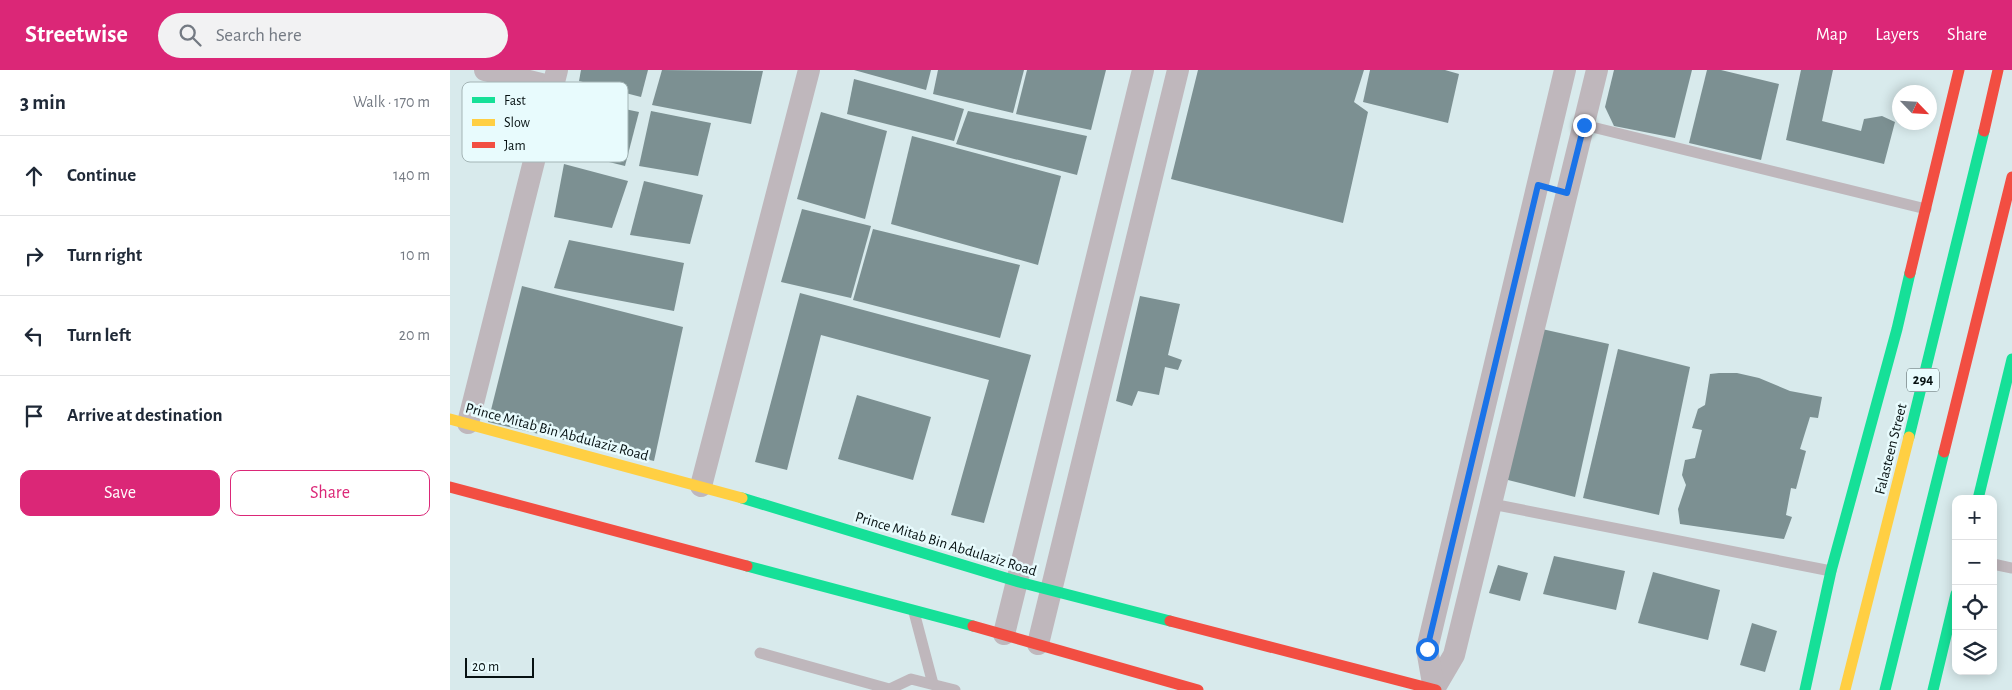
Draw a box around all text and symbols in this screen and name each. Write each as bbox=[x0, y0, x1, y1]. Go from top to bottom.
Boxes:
search box bbox=[158, 13, 508, 58]
icon: search bbox=[176, 21, 204, 49]
text: Streetwise bbox=[25, 23, 128, 47]
text: Search here bbox=[216, 26, 302, 45]
text: Map bbox=[1816, 26, 1847, 44]
text: Layers bbox=[1875, 26, 1919, 44]
text: Share bbox=[1947, 26, 1987, 44]
legend bbox=[462, 82, 628, 162]
north arrow bbox=[1892, 85, 1937, 130]
text: 3 min bbox=[20, 92, 66, 113]
text: Walk · 170 m bbox=[353, 94, 430, 110]
text: Fast bbox=[504, 94, 526, 108]
route end bbox=[1573, 114, 1596, 137]
text: Slow bbox=[504, 116, 531, 130]
text: Jam bbox=[504, 139, 526, 153]
icon: ahead bbox=[20, 162, 48, 190]
text: Continue bbox=[67, 166, 136, 185]
text: 140 m bbox=[393, 167, 430, 183]
icon: right bbox=[20, 242, 48, 270]
text: Turn right bbox=[67, 246, 142, 265]
text: 10 m bbox=[401, 247, 430, 263]
icon: left bbox=[20, 322, 48, 350]
text: Turn left bbox=[67, 326, 131, 345]
text: 20 m bbox=[399, 327, 430, 343]
road number: 294 bbox=[1907, 368, 1939, 392]
street label: Prince Mitab Bin Abdulaziz Road bbox=[464, 400, 650, 464]
icon: arrive bbox=[20, 402, 48, 430]
street label: Falasteen Street bbox=[1872, 402, 1910, 496]
text: Arrive at destination bbox=[67, 406, 223, 425]
button: Save bbox=[20, 470, 220, 516]
button: Share bbox=[230, 470, 430, 516]
map controls bbox=[1952, 495, 1997, 675]
button: + bbox=[1952, 495, 1997, 540]
street label: Prince Mitab Bin Abdulaziz Road bbox=[853, 509, 1039, 579]
button: − bbox=[1952, 540, 1997, 585]
button: locate bbox=[1952, 585, 1997, 630]
button: layers bbox=[1952, 630, 1997, 675]
route start bbox=[1416, 638, 1439, 661]
scale bar bbox=[465, 655, 534, 678]
text: 20 m bbox=[472, 660, 499, 674]

